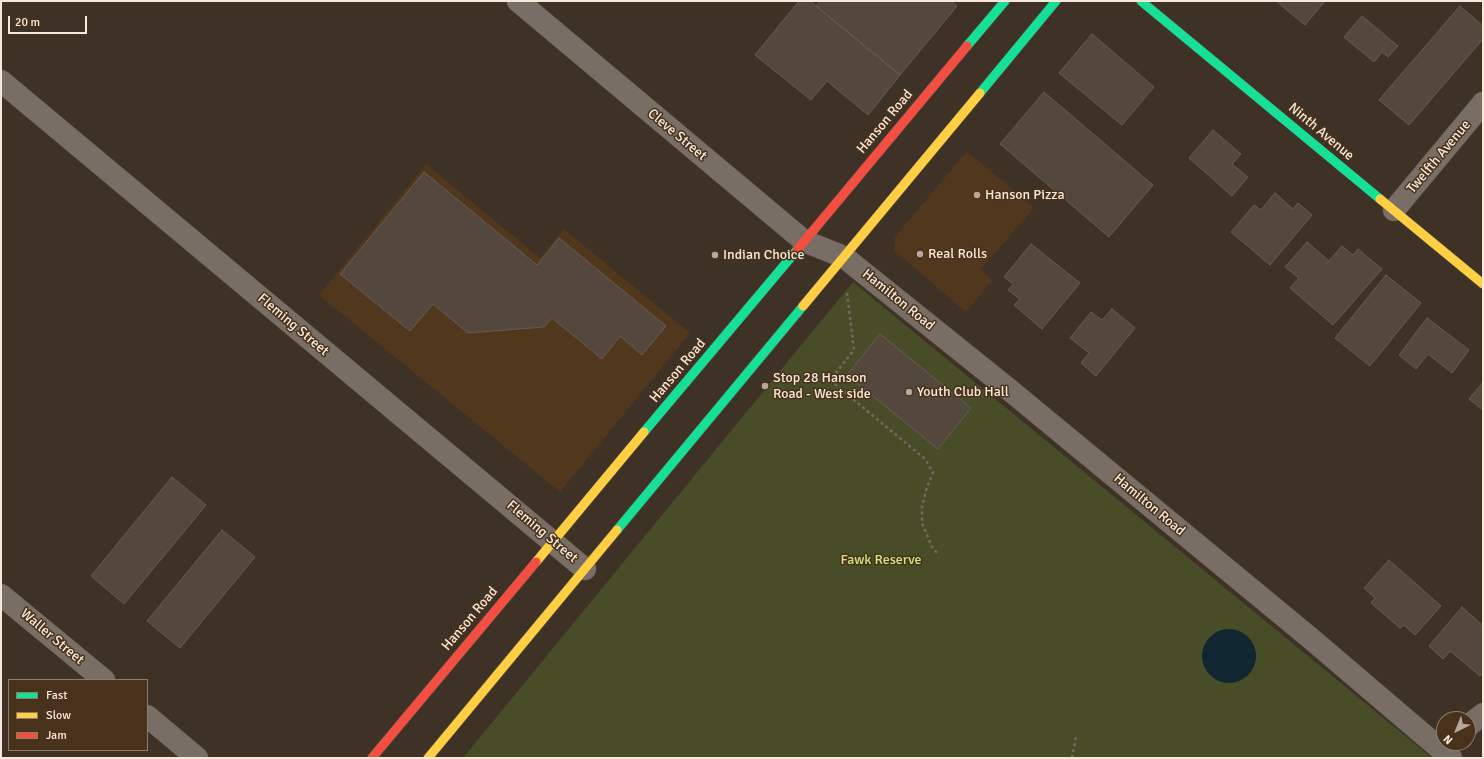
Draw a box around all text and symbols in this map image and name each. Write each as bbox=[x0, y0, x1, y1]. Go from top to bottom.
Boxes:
scale bar bbox=[10, 8, 89, 34]
text: 20 m bbox=[15, 15, 40, 30]
street label: Hanson Road bbox=[853, 87, 917, 157]
street label: Ninth Avenue bbox=[1285, 100, 1357, 164]
street label: Cleve Street bbox=[644, 105, 710, 165]
street label: Twelfth Avenue bbox=[1403, 117, 1475, 197]
place label: Hanson Pizza bbox=[985, 187, 1065, 203]
marker: Hanson Pizza bbox=[972, 190, 982, 200]
place label: Real Rolls bbox=[928, 246, 987, 262]
place label: Indian Choice bbox=[723, 247, 804, 263]
marker: Real Rolls bbox=[915, 249, 925, 259]
marker: Indian Choice bbox=[710, 250, 720, 260]
street label: Hamilton Road bbox=[858, 266, 938, 334]
street label: Fleming Street bbox=[254, 290, 332, 360]
street label: Hanson Road bbox=[646, 336, 710, 406]
place label: Stop 28 Hanson Road - West side bbox=[773, 370, 871, 402]
marker: Stop 28 Hanson Road - West side bbox=[760, 381, 770, 391]
place label: Youth Club Hall bbox=[917, 384, 1009, 400]
marker: Youth Club Hall bbox=[904, 387, 914, 397]
street label: Hamilton Road bbox=[1110, 470, 1188, 540]
street label: Fleming Street bbox=[503, 497, 581, 567]
park label: Fawk Reserve bbox=[840, 552, 922, 568]
street label: Hanson Road bbox=[438, 584, 502, 654]
street label: Waller Street bbox=[17, 605, 87, 669]
legend bbox=[8, 679, 148, 751]
text: Fast bbox=[46, 688, 67, 703]
text: Slow bbox=[46, 708, 71, 723]
north arrow bbox=[1436, 711, 1476, 751]
text: Jam bbox=[46, 728, 67, 743]
text: N bbox=[1441, 732, 1455, 747]

